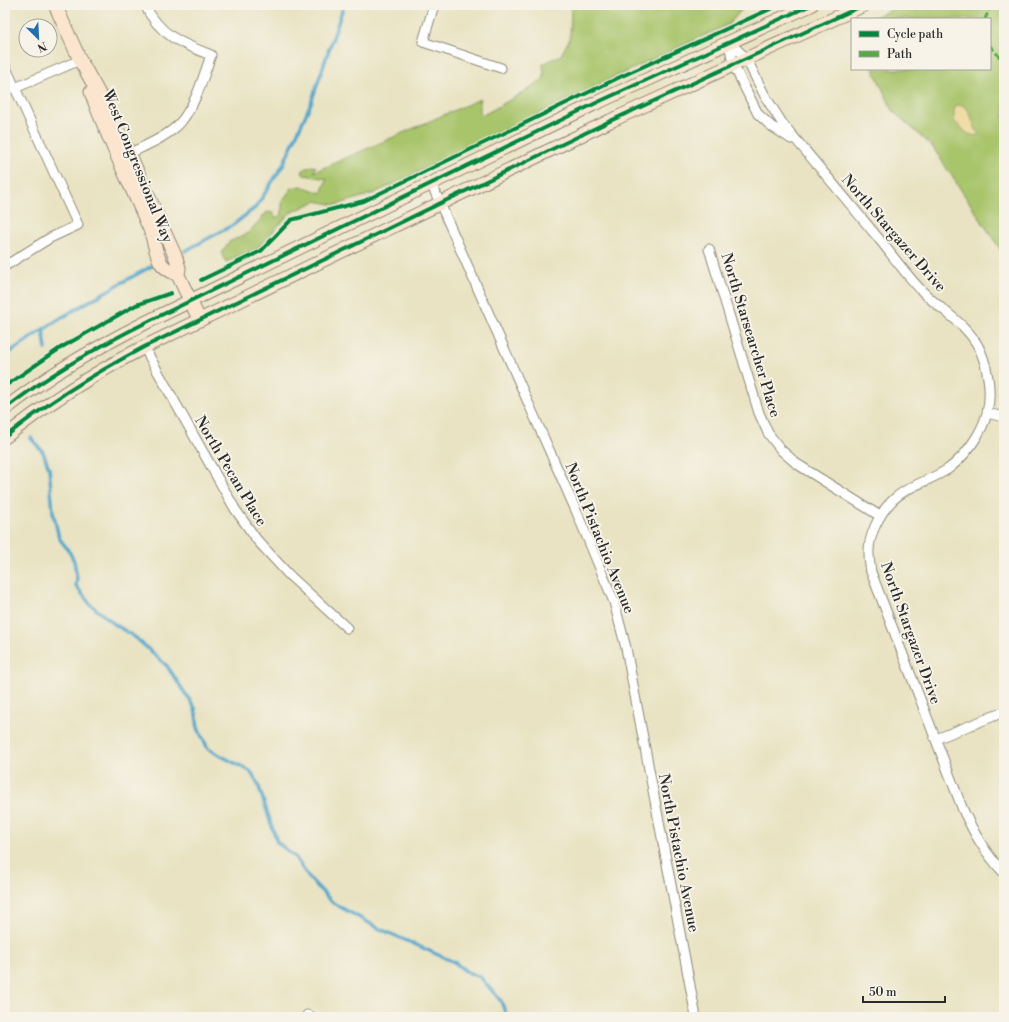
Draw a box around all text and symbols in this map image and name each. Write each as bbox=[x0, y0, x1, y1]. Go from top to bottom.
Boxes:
north arrow bbox=[18, 18, 58, 58]
legend bbox=[851, 18, 991, 70]
text: Cycle path bbox=[887, 27, 943, 42]
text: N bbox=[35, 38, 48, 55]
text: Path bbox=[887, 47, 912, 62]
street label: West Congressional Way bbox=[98, 86, 177, 246]
street label: North Stargazer Drive bbox=[837, 171, 950, 296]
street label: North Starsearcher Place bbox=[716, 251, 785, 420]
street label: North Pecan Place bbox=[190, 413, 271, 530]
street label: North Pistachio Avenue bbox=[561, 460, 639, 616]
street label: North Stargazer Drive bbox=[876, 560, 945, 707]
street label: North Pistachio Avenue bbox=[654, 772, 703, 934]
scale bar bbox=[863, 978, 945, 1004]
text: 50 m bbox=[869, 985, 897, 1000]

